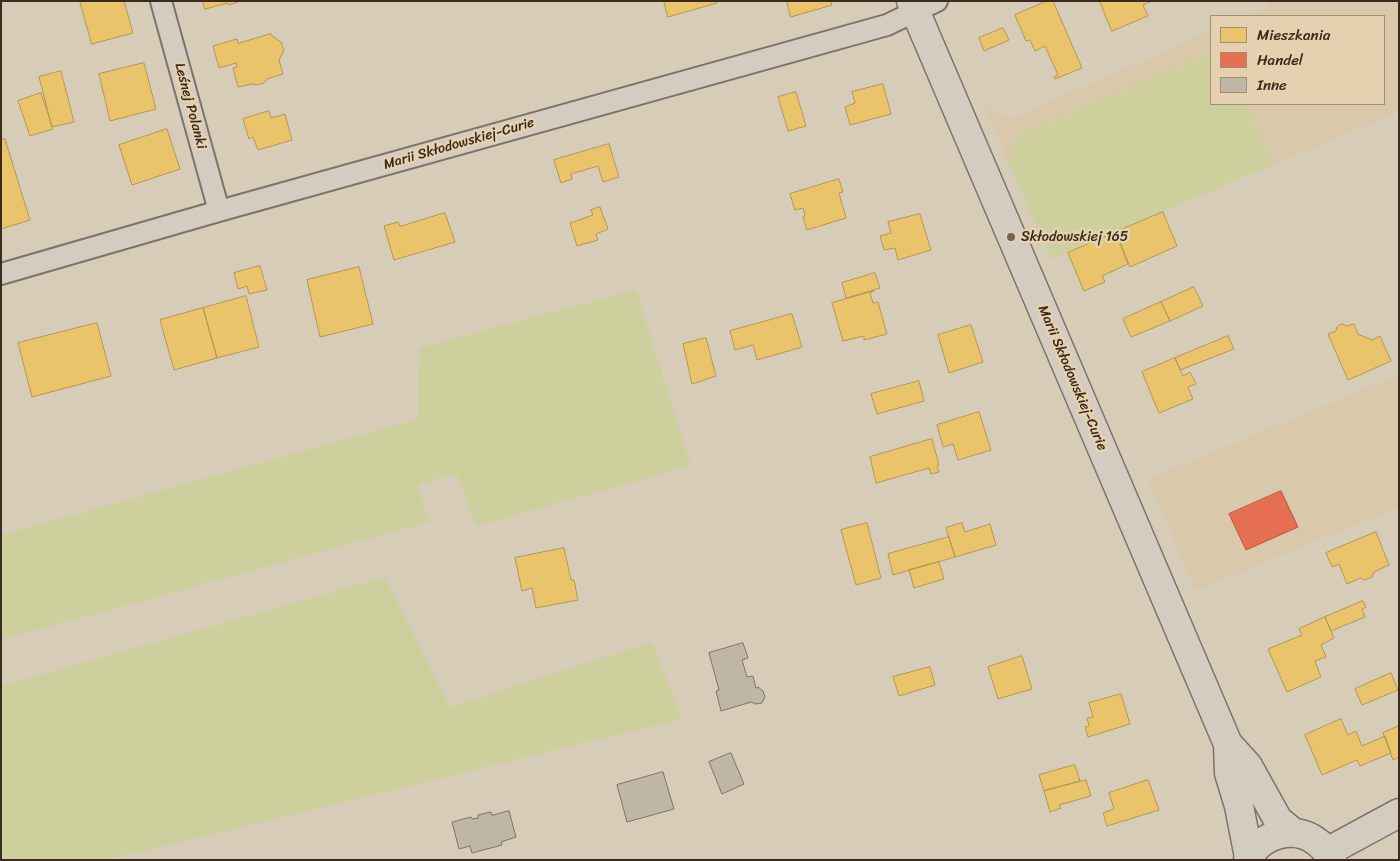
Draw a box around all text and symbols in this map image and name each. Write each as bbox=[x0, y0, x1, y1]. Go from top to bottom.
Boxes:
legend bbox=[1210, 15, 1385, 105]
text: Mieszkania bbox=[1257, 22, 1330, 48]
text: Handel bbox=[1257, 47, 1303, 73]
street label: Leśnej Polanki bbox=[170, 61, 210, 151]
text: Inne bbox=[1257, 72, 1287, 98]
street label: Marii Skłodowskiej-Curie bbox=[382, 114, 536, 174]
place label: Skłodowskiej 165 bbox=[1021, 229, 1128, 245]
marker: Skłodowskiej 165 bbox=[1005, 231, 1017, 243]
street label: Marii Skłodowskiej-Curie bbox=[1034, 303, 1110, 453]

